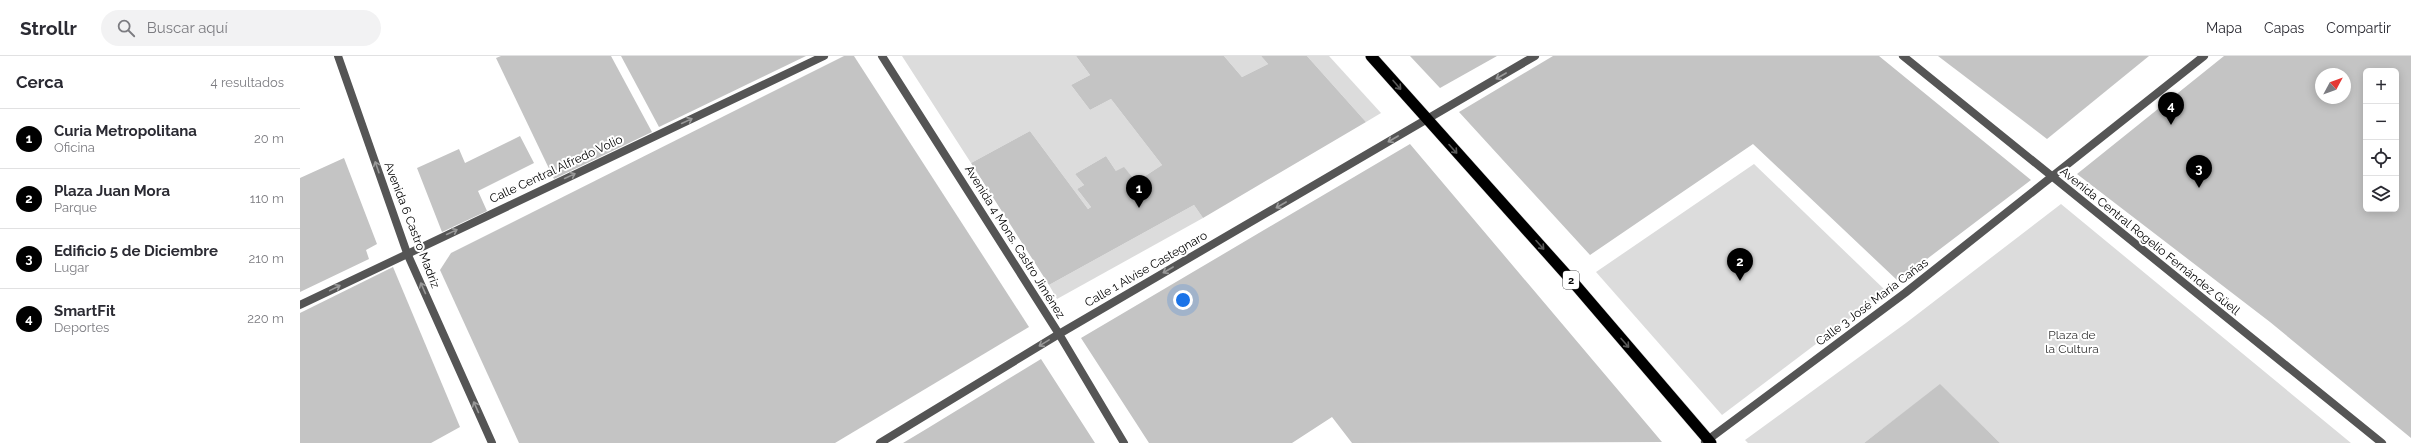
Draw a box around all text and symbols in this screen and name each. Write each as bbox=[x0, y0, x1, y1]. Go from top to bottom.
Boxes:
search box bbox=[101, 10, 381, 46]
text: Strollr bbox=[20, 17, 77, 39]
icon: search bbox=[115, 17, 137, 39]
text: Buscar aquí bbox=[147, 19, 228, 37]
text: Mapa bbox=[2206, 20, 2242, 36]
text: Capas bbox=[2264, 20, 2304, 36]
text: Compartir bbox=[2326, 20, 2391, 36]
north arrow bbox=[2315, 68, 2351, 104]
map controls bbox=[2363, 68, 2399, 212]
button: + bbox=[2363, 68, 2399, 104]
text: Cerca bbox=[16, 72, 64, 92]
one-way arrow bbox=[1495, 72, 1507, 80]
text: 4 resultados bbox=[211, 75, 284, 90]
one-way arrow bbox=[1392, 80, 1401, 90]
pin: 4 bbox=[2158, 92, 2184, 125]
button: − bbox=[2363, 104, 2399, 140]
one-way arrow bbox=[681, 117, 693, 124]
text: Curia Metropolitana bbox=[54, 122, 197, 140]
text: 1 bbox=[26, 131, 32, 146]
text: 20 m bbox=[254, 131, 284, 146]
street label: Calle Central Alfredo Volio bbox=[487, 132, 625, 206]
one-way arrow bbox=[1387, 136, 1399, 144]
text: Oficina bbox=[54, 140, 95, 155]
button: locate bbox=[2363, 140, 2399, 176]
one-way arrow bbox=[1448, 143, 1457, 154]
pin: 3 bbox=[2186, 155, 2212, 188]
street label: Avenida 6 Castro Madriz bbox=[381, 160, 443, 290]
one-way arrow bbox=[373, 161, 381, 173]
street label: Avenida 4 Mons. Castro Jiménez bbox=[962, 163, 1068, 321]
street label: Avenida Central Rogelio Fernández Güell bbox=[2057, 164, 2243, 318]
one-way arrow bbox=[563, 172, 575, 179]
pin: 1 bbox=[1126, 175, 1152, 208]
button: layers bbox=[2363, 176, 2399, 212]
text: Plaza Juan Mora bbox=[54, 182, 170, 200]
text: 2 bbox=[25, 191, 33, 206]
text: 110 m bbox=[250, 191, 284, 206]
text: Parque bbox=[54, 200, 97, 215]
one-way arrow bbox=[1275, 201, 1287, 209]
one-way arrow bbox=[446, 228, 458, 235]
street label: Calle 1 Alvise Castegnaro bbox=[1082, 228, 1210, 310]
one-way arrow bbox=[1535, 240, 1544, 250]
text: Edificio 5 de Diciembre bbox=[54, 242, 218, 260]
pin: 2 bbox=[1727, 248, 1753, 281]
text: 3 bbox=[25, 251, 33, 266]
text: 210 m bbox=[248, 251, 284, 266]
street label: Calle 3 José María Cañas bbox=[1813, 255, 1931, 349]
text: Lugar bbox=[54, 260, 89, 275]
one-way arrow bbox=[1162, 267, 1174, 275]
road number: 2 bbox=[1563, 271, 1579, 289]
one-way arrow bbox=[419, 283, 426, 295]
one-way arrow bbox=[329, 284, 341, 291]
your location bbox=[1173, 290, 1193, 310]
text: SmartFit bbox=[54, 302, 115, 320]
text: 4 bbox=[25, 311, 33, 326]
text: 220 m bbox=[247, 311, 284, 326]
text: Deportes bbox=[54, 320, 109, 335]
park label: Plaza de la Cultura bbox=[2045, 328, 2099, 356]
one-way arrow bbox=[1621, 338, 1630, 348]
one-way arrow bbox=[1039, 339, 1050, 347]
one-way arrow bbox=[472, 402, 479, 414]

